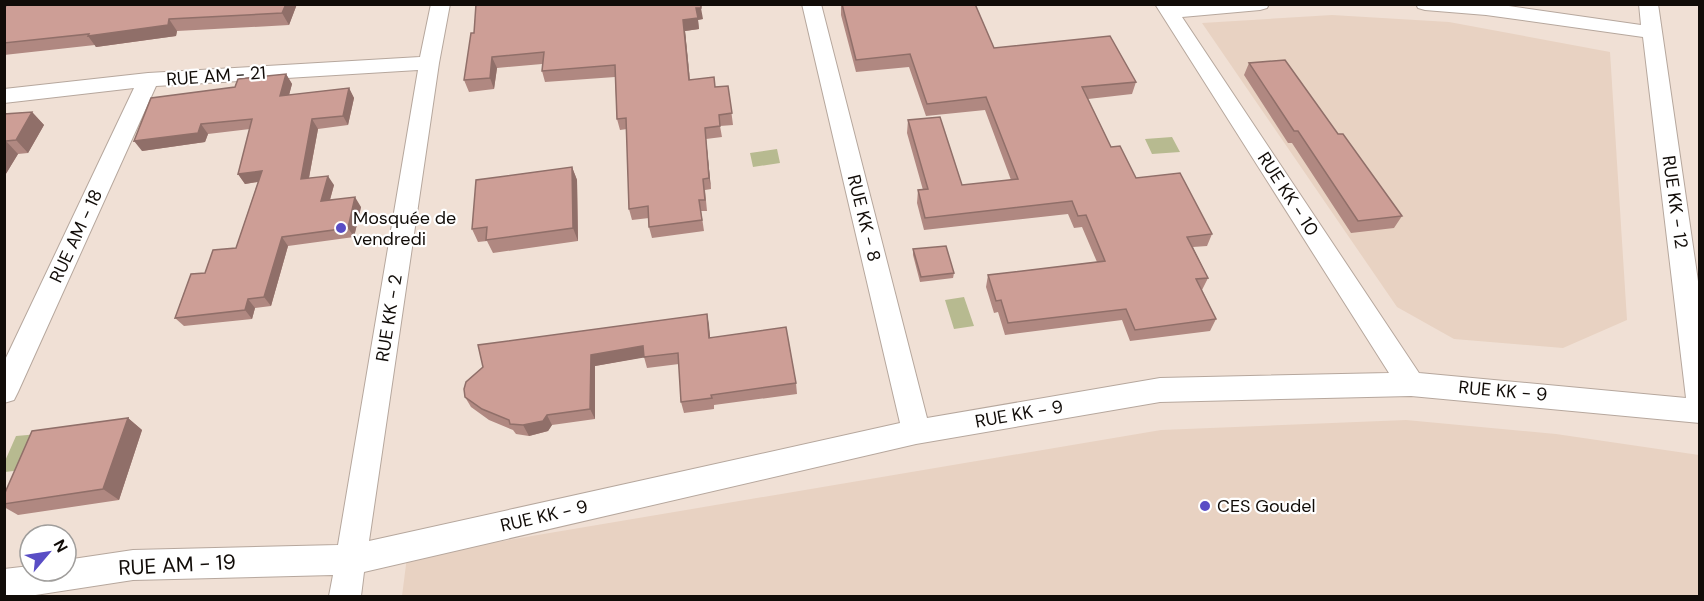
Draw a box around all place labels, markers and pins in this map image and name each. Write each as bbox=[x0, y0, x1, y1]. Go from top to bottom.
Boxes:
place label: Mosquée de vendredi bbox=[353, 206, 456, 251]
marker: Mosquée de vendredi bbox=[334, 221, 348, 235]
place label: CES Goudel bbox=[1217, 494, 1315, 518]
marker: CES Goudel bbox=[1198, 499, 1212, 513]

